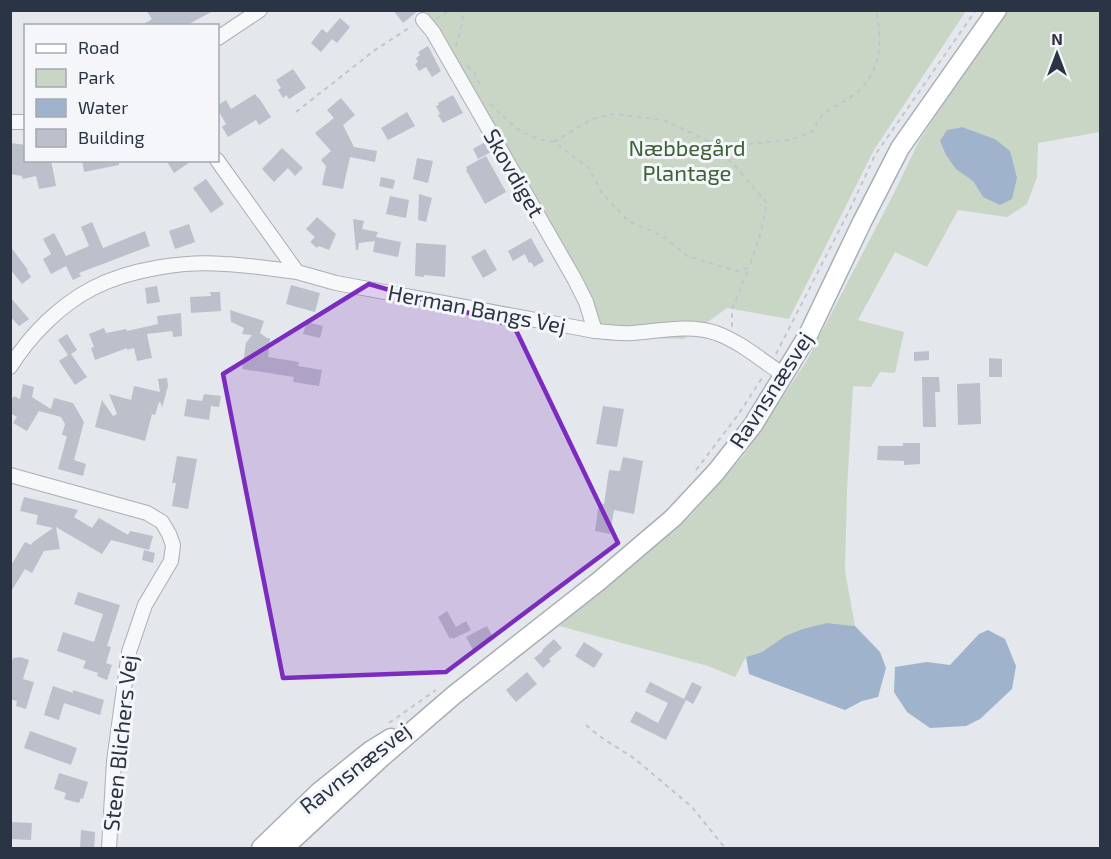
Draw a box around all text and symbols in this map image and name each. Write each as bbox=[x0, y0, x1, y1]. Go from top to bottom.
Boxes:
legend bbox=[24, 24, 219, 162]
north arrow bbox=[1027, 24, 1087, 84]
text: N bbox=[1051, 29, 1063, 48]
text: Road bbox=[78, 36, 119, 58]
text: Park bbox=[78, 66, 115, 88]
text: Water bbox=[78, 96, 128, 118]
street label: Skovdiget bbox=[479, 124, 551, 221]
text: Building bbox=[78, 126, 145, 148]
park label: Næbbegård Plantage bbox=[628, 134, 746, 185]
street label: Herman Bangs Vej bbox=[386, 278, 568, 339]
street label: Ravnsnæsvej bbox=[723, 327, 818, 453]
street label: Steen Blichers Vej bbox=[97, 653, 142, 832]
street label: Ravnsnæsvej bbox=[294, 716, 415, 819]

